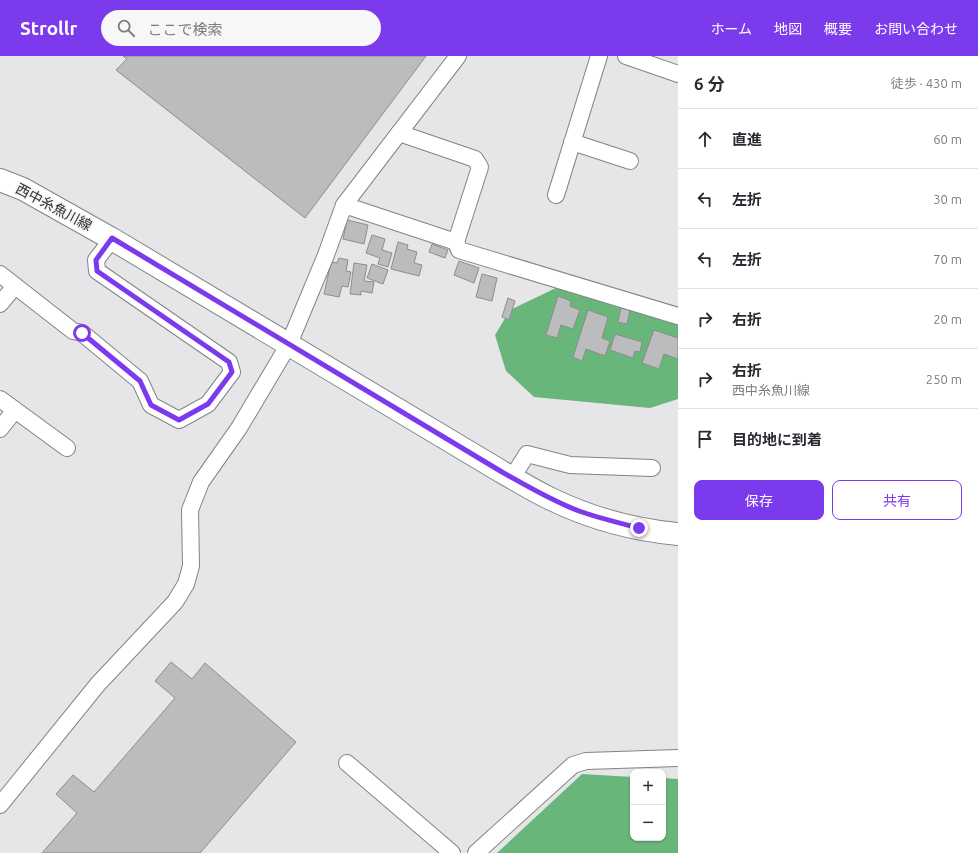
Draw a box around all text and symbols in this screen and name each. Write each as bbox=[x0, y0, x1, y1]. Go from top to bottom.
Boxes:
search box bbox=[101, 10, 381, 46]
text: Strollr bbox=[20, 17, 77, 39]
icon: search bbox=[115, 17, 137, 39]
text: ここで検索 bbox=[147, 21, 222, 38]
text: ホーム bbox=[710, 21, 752, 37]
text: 地図 bbox=[774, 21, 802, 37]
text: 概要 bbox=[824, 21, 852, 37]
text: お問い合わせ bbox=[874, 21, 958, 37]
text: 6 分 bbox=[694, 74, 725, 93]
text: 徒歩 · 430 m bbox=[891, 76, 962, 90]
icon: ahead bbox=[694, 128, 716, 150]
text: 直進 bbox=[732, 131, 762, 148]
text: 60 m bbox=[933, 132, 962, 146]
street label: 西中糸魚川線 bbox=[13, 180, 95, 234]
icon: left bbox=[694, 188, 716, 210]
text: 左折 bbox=[732, 191, 762, 208]
text: 30 m bbox=[933, 192, 962, 206]
icon: left bbox=[694, 248, 716, 270]
text: 左折 bbox=[732, 251, 762, 268]
text: 70 m bbox=[933, 252, 962, 266]
icon: right bbox=[694, 308, 716, 330]
text: 右折 bbox=[732, 311, 762, 328]
text: 20 m bbox=[933, 312, 962, 326]
route start bbox=[73, 324, 91, 342]
text: 右折 bbox=[732, 362, 762, 379]
icon: right bbox=[694, 368, 716, 390]
text: 250 m bbox=[926, 372, 962, 386]
text: 西中糸魚川線 bbox=[732, 383, 810, 397]
icon: arrive bbox=[694, 428, 716, 450]
text: 目的地に到着 bbox=[732, 431, 822, 448]
button: 保存 bbox=[694, 480, 824, 520]
button: 共有 bbox=[832, 480, 962, 520]
route end bbox=[630, 519, 648, 537]
map controls bbox=[630, 769, 666, 841]
button: + bbox=[630, 769, 666, 805]
button: − bbox=[630, 805, 666, 841]

